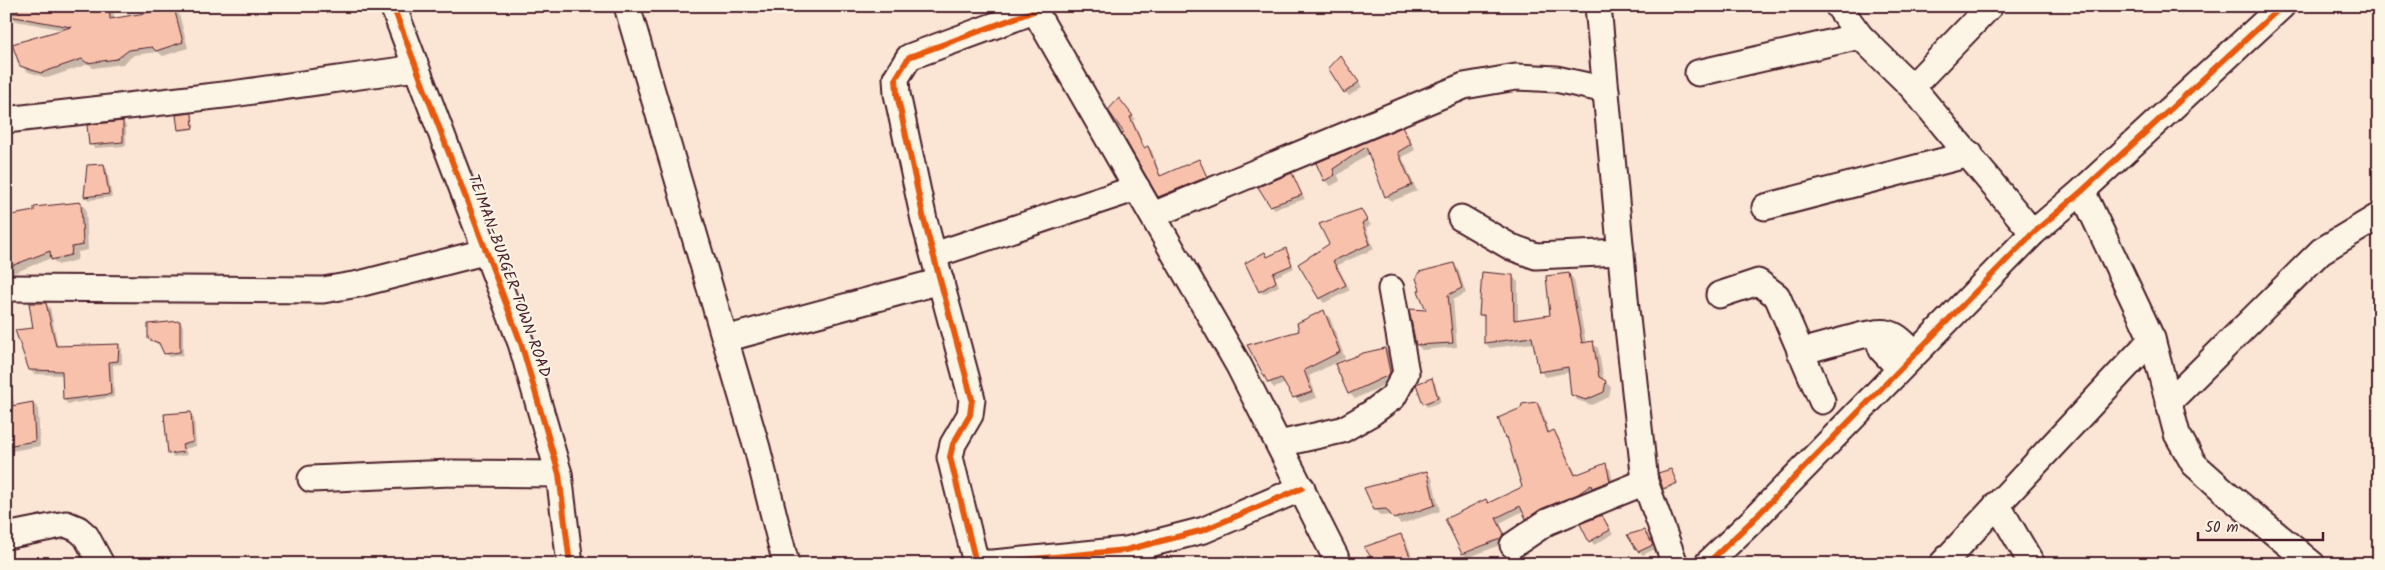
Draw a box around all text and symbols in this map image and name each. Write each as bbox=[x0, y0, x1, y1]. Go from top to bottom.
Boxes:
street label: TEIMAN-BURGER TOWN ROAD bbox=[461, 171, 557, 381]
scale bar bbox=[2198, 510, 2322, 542]
text: 50 m bbox=[2205, 516, 2239, 540]

